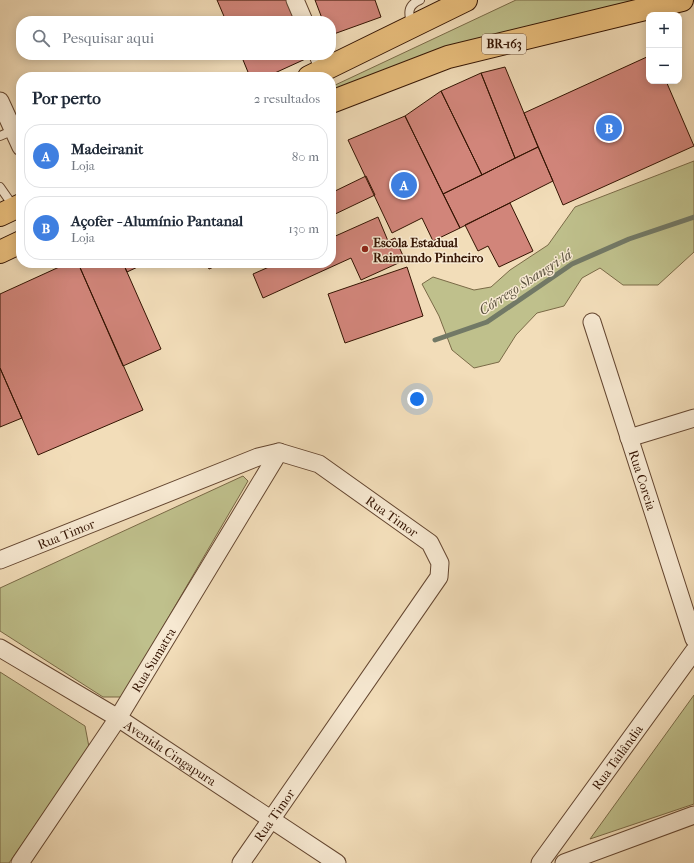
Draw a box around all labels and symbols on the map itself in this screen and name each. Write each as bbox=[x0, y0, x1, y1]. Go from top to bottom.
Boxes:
road number: BR-163 bbox=[482, 34, 526, 54]
pin: B bbox=[596, 113, 622, 143]
pin: A bbox=[391, 170, 417, 200]
place label: Escola Estadual Raimundo Pinheiro bbox=[373, 235, 484, 265]
marker: Escola Estadual Raimundo Pinheiro bbox=[360, 244, 370, 254]
water label: Córrego Shangri-lá bbox=[476, 245, 576, 319]
your location bbox=[407, 389, 427, 409]
street label: Rua Coreia bbox=[626, 448, 659, 513]
street label: Rua Timor bbox=[363, 493, 421, 540]
street label: Rua Timor bbox=[35, 516, 97, 552]
street label: Rua Sumatra bbox=[128, 624, 179, 695]
street label: Avenida Cingapura bbox=[121, 717, 220, 789]
street label: Rua Tailândia bbox=[589, 721, 647, 793]
street label: Rua Timor bbox=[251, 786, 298, 844]

